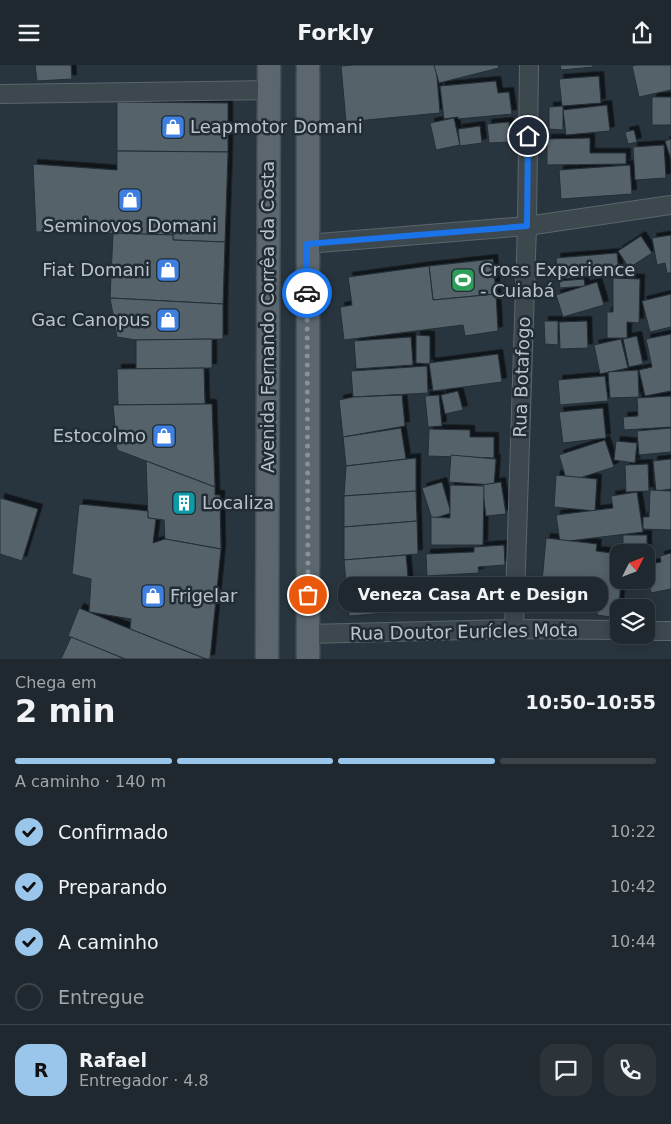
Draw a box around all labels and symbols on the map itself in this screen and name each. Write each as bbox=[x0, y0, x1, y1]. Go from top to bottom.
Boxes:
shop icon: Leapmotor Domani bbox=[160, 114, 186, 140]
pin bbox=[507, 115, 549, 157]
place label: Leapmotor Domani bbox=[190, 116, 363, 137]
street label: Avenida Fernando Corrêa da Costa bbox=[257, 161, 278, 473]
shop icon: Seminovos Domani bbox=[117, 187, 143, 213]
place label: Seminovos Domani bbox=[43, 215, 217, 236]
shop icon: Fiat Domani bbox=[155, 257, 181, 283]
place label: Fiat Domani bbox=[42, 259, 150, 280]
place label: Cross Experience - Cuiabá bbox=[480, 259, 635, 301]
sports icon: Cross Experience - Cuiabá bbox=[450, 267, 476, 293]
courier bbox=[282, 268, 332, 318]
shop icon: Gac Canopus bbox=[155, 307, 181, 333]
place label: Gac Canopus bbox=[31, 309, 150, 330]
street label: Rua Botafogo bbox=[509, 316, 534, 438]
shop icon: Estocolmo bbox=[151, 423, 177, 449]
place label: Estocolmo bbox=[53, 425, 146, 446]
building icon: Localiza bbox=[171, 490, 197, 516]
place label: Localiza bbox=[202, 492, 274, 513]
north arrow bbox=[610, 544, 655, 589]
pin bbox=[287, 574, 329, 616]
callout: Veneza Casa Art e Design bbox=[338, 577, 608, 613]
shop icon: Frigelar bbox=[140, 583, 166, 609]
place label: Frigelar bbox=[170, 585, 238, 606]
street label: Rua Doutor Eurícles Mota bbox=[350, 619, 578, 644]

